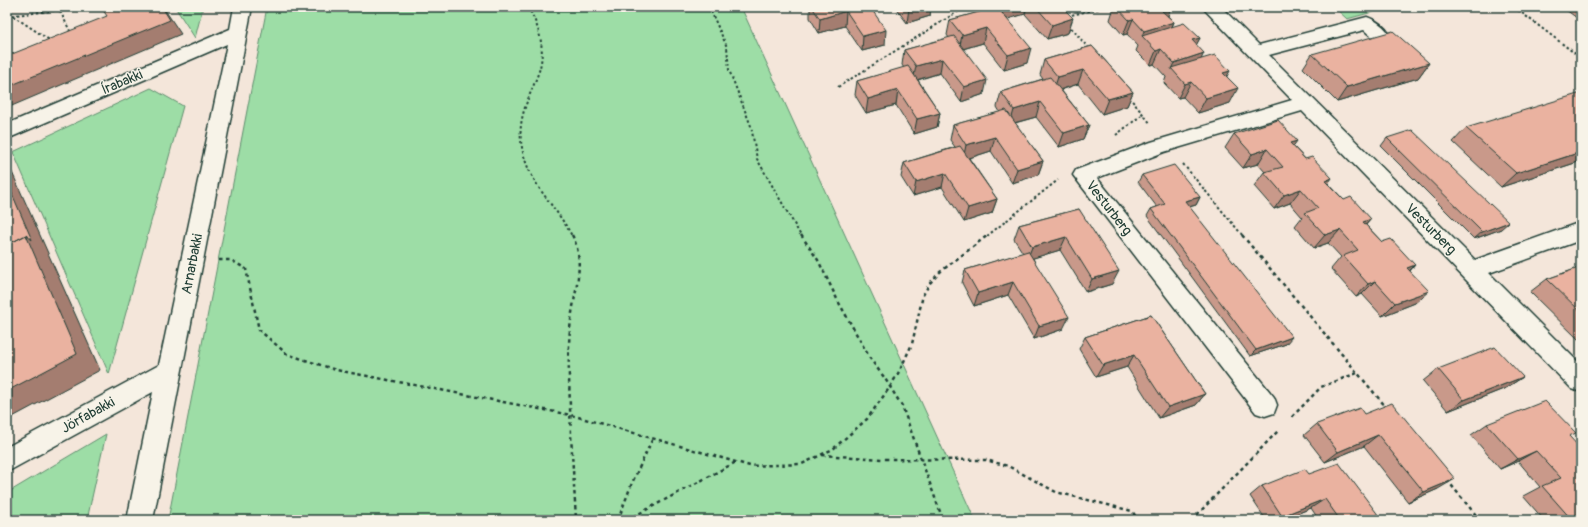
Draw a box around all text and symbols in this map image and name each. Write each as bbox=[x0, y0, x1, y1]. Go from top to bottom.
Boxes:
street label: Írabakki bbox=[98, 65, 146, 98]
street label: Vesturberg bbox=[1082, 177, 1136, 239]
street label: Vesturberg bbox=[1402, 200, 1460, 258]
street label: Arnarbakki bbox=[178, 232, 206, 296]
street label: Jörfabakki bbox=[58, 393, 118, 437]

